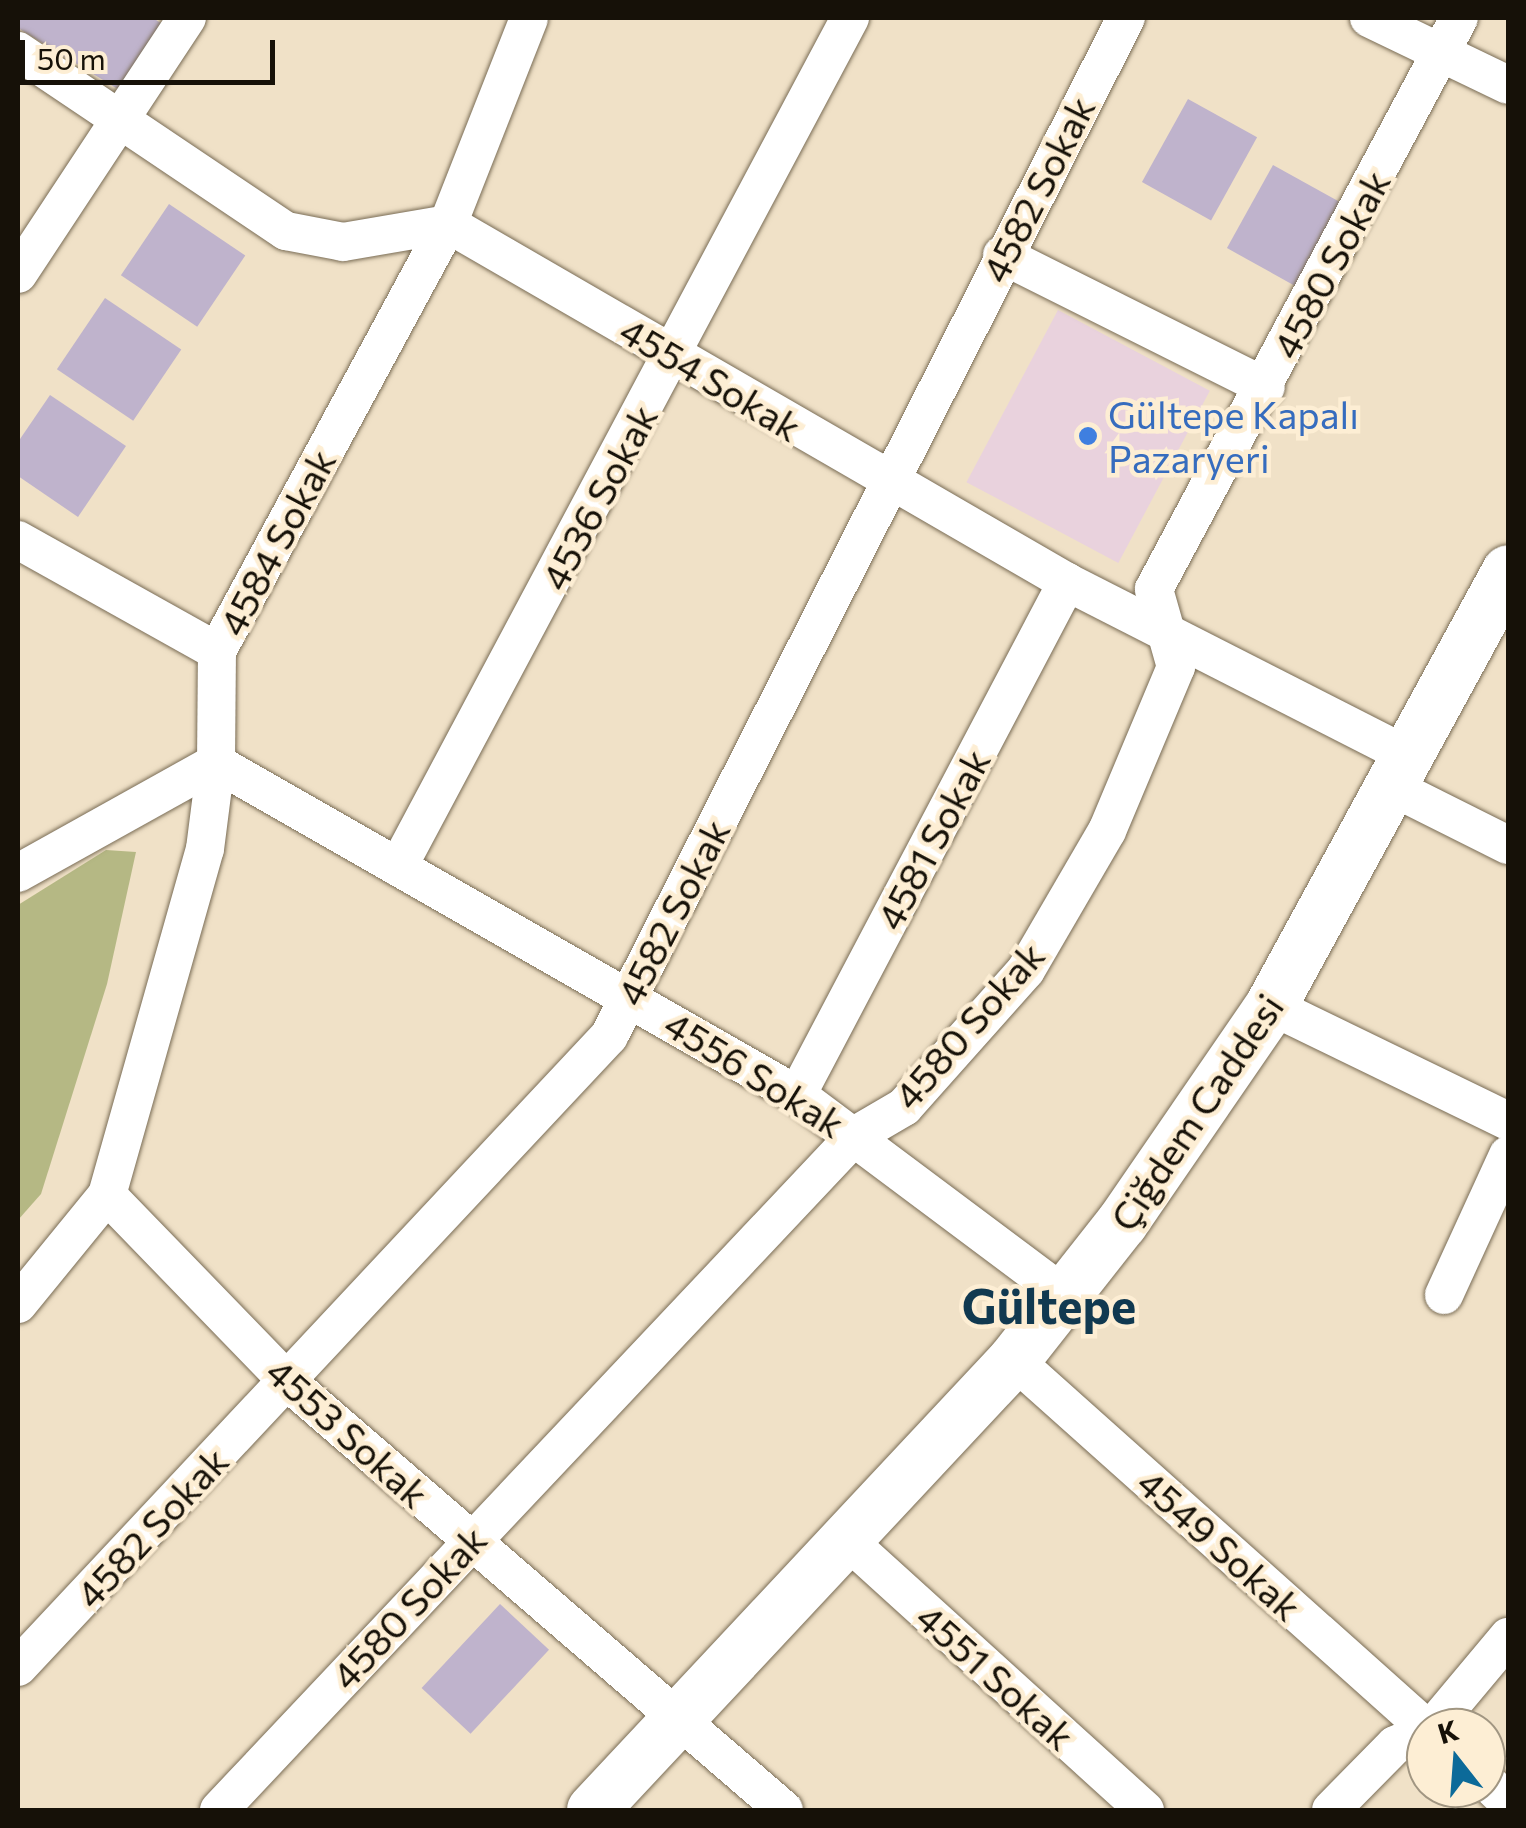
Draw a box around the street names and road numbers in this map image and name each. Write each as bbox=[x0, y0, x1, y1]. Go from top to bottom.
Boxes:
street label: 4582 Sokak bbox=[971, 89, 1103, 289]
street label: 4580 Sokak bbox=[1262, 162, 1398, 366]
street label: 4554 Sokak bbox=[612, 306, 810, 450]
street label: 4536 Sokak bbox=[530, 397, 666, 597]
street label: 4584 Sokak bbox=[208, 441, 344, 643]
street label: 4581 Sokak bbox=[866, 741, 998, 937]
street label: 4582 Sokak bbox=[606, 812, 738, 1012]
street label: 4580 Sokak bbox=[883, 932, 1053, 1118]
street label: Çiğdem Caddesi bbox=[1100, 985, 1292, 1239]
street label: 4556 Sokak bbox=[657, 1000, 853, 1146]
street label: 4553 Sokak bbox=[258, 1348, 438, 1516]
street label: 4582 Sokak bbox=[65, 1438, 237, 1616]
street label: 4549 Sokak bbox=[1129, 1459, 1311, 1629]
street label: 4580 Sokak bbox=[321, 1516, 495, 1698]
street label: 4551 Sokak bbox=[908, 1593, 1084, 1759]

